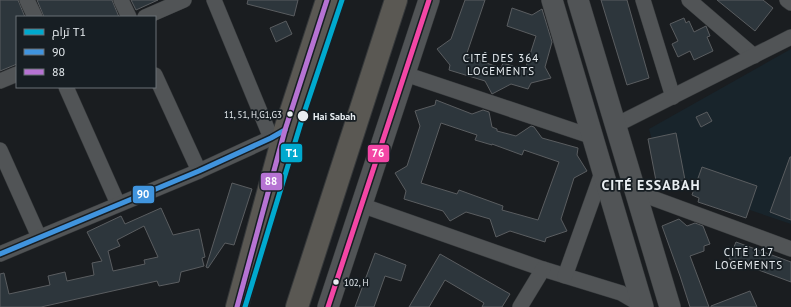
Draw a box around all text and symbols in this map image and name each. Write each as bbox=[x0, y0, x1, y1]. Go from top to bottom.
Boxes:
legend bbox=[16, 16, 156, 88]
text: ترام T1 bbox=[52, 24, 86, 40]
text: 90 bbox=[52, 44, 66, 59]
district label: CITÉ DES 364 LOGEMENTS bbox=[463, 51, 539, 78]
text: 88 bbox=[52, 64, 65, 79]
place label: 11, 51, H,G1,G3 bbox=[224, 109, 282, 120]
marker: 11, 51, H,G1,G3 bbox=[285, 109, 295, 119]
marker: Hai Sabah bbox=[296, 109, 310, 123]
place label: Hai Sabah bbox=[313, 110, 356, 123]
line badge: T1 bbox=[280, 143, 303, 163]
line badge: 76 bbox=[367, 144, 390, 163]
text: T1 bbox=[286, 146, 298, 160]
text: 76 bbox=[372, 146, 384, 160]
line badge: 88 bbox=[260, 172, 283, 191]
text: 88 bbox=[265, 174, 277, 188]
district label: CITÉ ESSABAH bbox=[601, 176, 701, 194]
line badge: 90 bbox=[132, 185, 155, 204]
text: 90 bbox=[137, 187, 149, 201]
district label: CITÉ 117 LOGEMENTS bbox=[715, 245, 783, 272]
marker: 102, H bbox=[331, 277, 341, 287]
place label: 102, H bbox=[344, 277, 369, 288]

